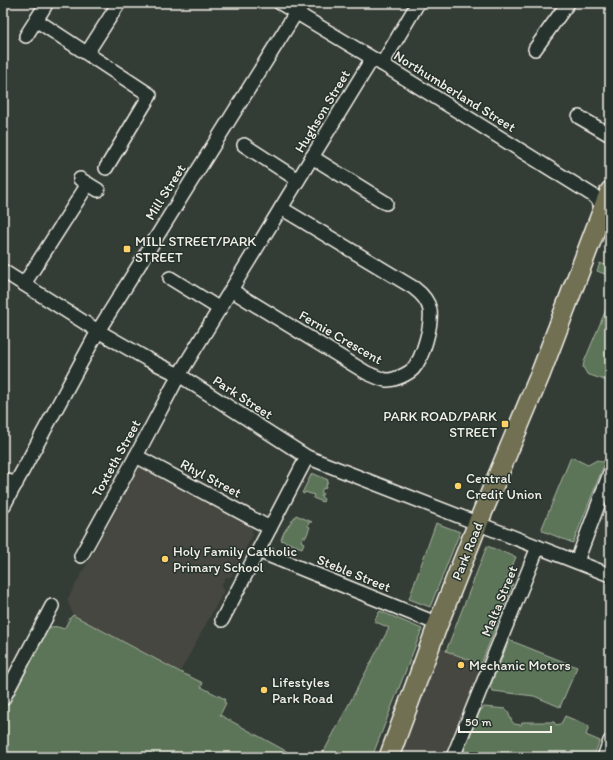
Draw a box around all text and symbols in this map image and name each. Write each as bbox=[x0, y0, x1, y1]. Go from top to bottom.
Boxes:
street label: Northumberland Street bbox=[391, 47, 519, 136]
street label: Hughson Street bbox=[291, 67, 354, 156]
street label: Mill Street bbox=[142, 161, 189, 223]
place label: MILL STREET/PARK STREET bbox=[135, 233, 256, 266]
marker: MILL STREET/PARK STREET bbox=[122, 244, 132, 254]
street label: Fernie Crescent bbox=[296, 307, 386, 368]
street label: Park Street bbox=[210, 372, 276, 423]
place label: PARK ROAD/PARK STREET bbox=[383, 408, 497, 441]
street label: Toxteth Street bbox=[88, 417, 145, 500]
marker: PARK ROAD/PARK STREET bbox=[500, 419, 510, 429]
street label: Rhyl Street bbox=[177, 455, 244, 502]
place label: Central Credit Union bbox=[466, 470, 543, 503]
marker: Central Credit Union bbox=[453, 481, 463, 491]
street label: Park Road bbox=[448, 519, 487, 583]
place label: Holy Family Catholic Primary School bbox=[173, 543, 297, 576]
street label: Steble Street bbox=[314, 551, 393, 596]
marker: Holy Family Catholic Primary School bbox=[160, 554, 170, 564]
street label: Malta Street bbox=[478, 563, 521, 639]
place label: Mechanic Motors bbox=[469, 657, 571, 674]
marker: Mechanic Motors bbox=[456, 660, 466, 670]
place label: Lifestyles Park Road bbox=[272, 674, 334, 707]
marker: Lifestyles Park Road bbox=[259, 685, 269, 695]
scale bar bbox=[459, 708, 551, 734]
text: 50 m bbox=[465, 715, 491, 729]

